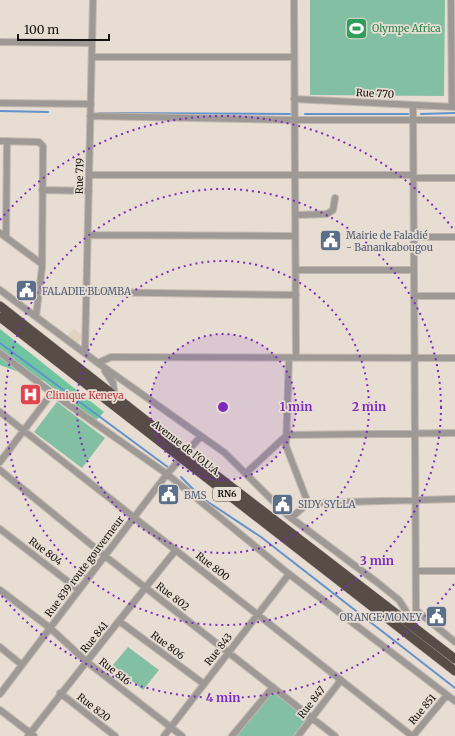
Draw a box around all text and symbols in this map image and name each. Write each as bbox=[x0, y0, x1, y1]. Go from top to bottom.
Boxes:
sports icon: Olympe Africa bbox=[343, 15, 369, 41]
scale bar bbox=[18, 16, 109, 42]
text: 100 m bbox=[24, 22, 59, 37]
place label: Olympe Africa bbox=[372, 22, 441, 35]
street label: Rue 770 bbox=[356, 86, 394, 101]
street label: Rue 719 bbox=[73, 158, 86, 194]
public building icon: Mairie de Faladié - Banankabougou bbox=[317, 228, 343, 254]
place label: Mairie de Faladié - Banankabougou bbox=[346, 229, 433, 254]
public building icon: FALADIE BLOMBA bbox=[14, 278, 40, 304]
place label: FALADIE BLOMBA bbox=[42, 285, 132, 298]
hospital icon: Clinique Keneya bbox=[18, 382, 44, 408]
place label: Clinique Keneya bbox=[46, 389, 124, 402]
text: 1 min bbox=[280, 399, 312, 414]
text: 2 min bbox=[352, 399, 386, 414]
centre of rings bbox=[216, 400, 230, 414]
street label: Avenue de l'O.U.A. bbox=[149, 417, 224, 479]
public building icon: BMS bbox=[156, 482, 182, 508]
road number: RN6 bbox=[213, 487, 241, 501]
place label: BMS bbox=[184, 489, 207, 502]
public building icon: SIDY SYLLA bbox=[270, 491, 296, 517]
place label: SIDY SYLLA bbox=[298, 498, 357, 511]
street label: Rue 839 route gouverneur bbox=[42, 513, 127, 620]
street label: Rue 804 bbox=[26, 534, 65, 568]
street label: Rue 800 bbox=[193, 549, 232, 584]
text: 3 min bbox=[360, 553, 394, 568]
street label: Rue 802 bbox=[153, 579, 192, 613]
public building icon: ORANGE MONEY bbox=[424, 604, 450, 630]
place label: ORANGE MONEY bbox=[340, 611, 423, 624]
street label: Rue 841 bbox=[78, 619, 111, 656]
street label: Rue 806 bbox=[148, 628, 187, 662]
street label: Rue 843 bbox=[202, 630, 235, 668]
street label: Rue 816 bbox=[96, 655, 133, 688]
street label: Rue 847 bbox=[295, 683, 328, 721]
street label: Rue 820 bbox=[74, 690, 113, 724]
text: 4 min bbox=[206, 690, 240, 705]
street label: Rue 851 bbox=[406, 691, 439, 727]

